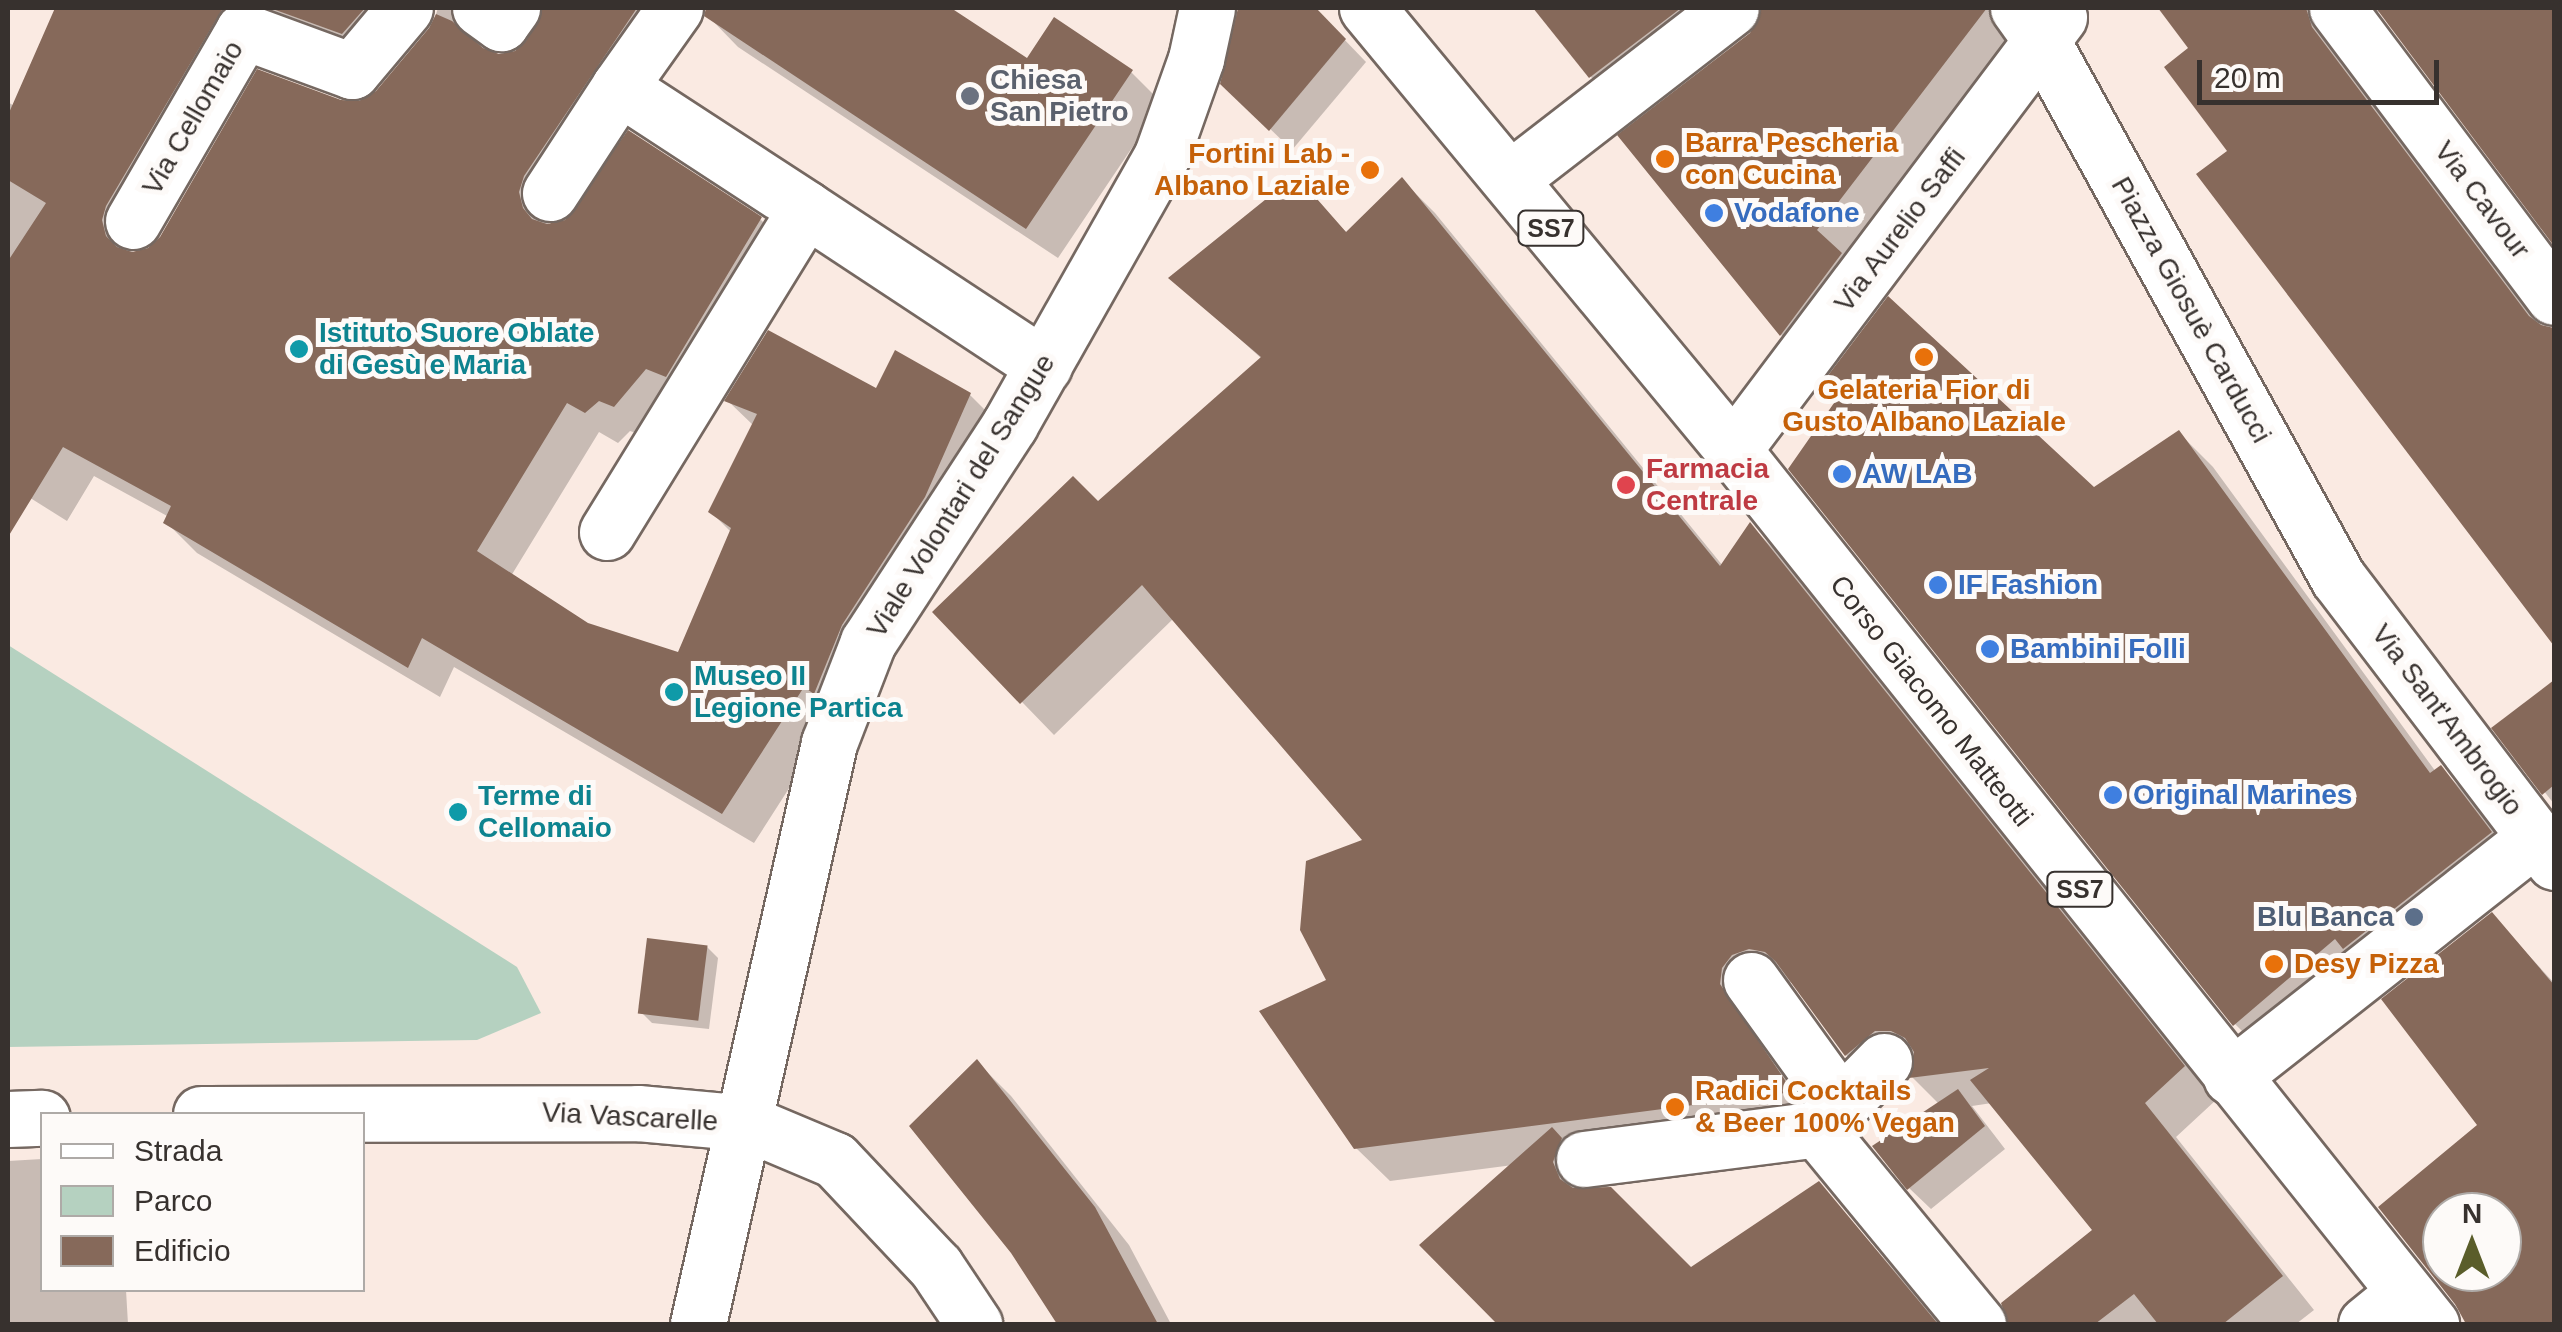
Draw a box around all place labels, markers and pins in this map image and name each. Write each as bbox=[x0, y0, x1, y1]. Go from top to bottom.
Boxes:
place label: Chiesa San Pietro bbox=[990, 63, 1128, 129]
marker: Chiesa San Pietro bbox=[959, 85, 981, 107]
place label: Barra Pescheria con Cucina bbox=[1685, 126, 1898, 192]
place label: Fortini Lab - Albano Laziale bbox=[1154, 137, 1350, 203]
marker: Barra Pescheria con Cucina bbox=[1654, 148, 1676, 170]
marker: Fortini Lab - Albano Laziale bbox=[1359, 159, 1381, 181]
place label: Vodafone bbox=[1734, 196, 1859, 230]
marker: Vodafone bbox=[1703, 202, 1725, 224]
place label: Istituto Suore Oblate di Gesù e Maria bbox=[319, 316, 594, 382]
marker: Istituto Suore Oblate di Gesù e Maria bbox=[288, 338, 310, 360]
marker: Gelateria Fior di Gusto Albano Laziale bbox=[1913, 346, 1935, 368]
place label: Gelateria Fior di Gusto Albano Laziale bbox=[1782, 373, 2066, 439]
place label: Farmacia Centrale bbox=[1646, 452, 1769, 518]
place label: AW LAB bbox=[1862, 457, 1972, 491]
marker: AW LAB bbox=[1831, 463, 1853, 485]
marker: Farmacia Centrale bbox=[1615, 474, 1637, 496]
place label: IF Fashion bbox=[1958, 568, 2098, 602]
marker: IF Fashion bbox=[1927, 574, 1949, 596]
place label: Bambini Folli bbox=[2010, 632, 2186, 666]
marker: Bambini Folli bbox=[1979, 638, 2001, 660]
place label: Museo II Legione Partica bbox=[694, 659, 903, 725]
marker: Museo II Legione Partica bbox=[663, 681, 685, 703]
place label: Original Marines bbox=[2133, 778, 2352, 812]
place label: Terme di Cellomaio bbox=[478, 779, 612, 845]
marker: Original Marines bbox=[2102, 784, 2124, 806]
marker: Terme di Cellomaio bbox=[447, 801, 469, 823]
place label: Blu Banca bbox=[2257, 900, 2394, 934]
marker: Blu Banca bbox=[2403, 906, 2425, 928]
place label: Desy Pizza bbox=[2294, 947, 2439, 981]
marker: Desy Pizza bbox=[2263, 953, 2285, 975]
place label: Radici Cocktails & Beer 100% Vegan bbox=[1695, 1074, 1955, 1140]
marker: Radici Cocktails & Beer 100% Vegan bbox=[1664, 1096, 1686, 1118]

